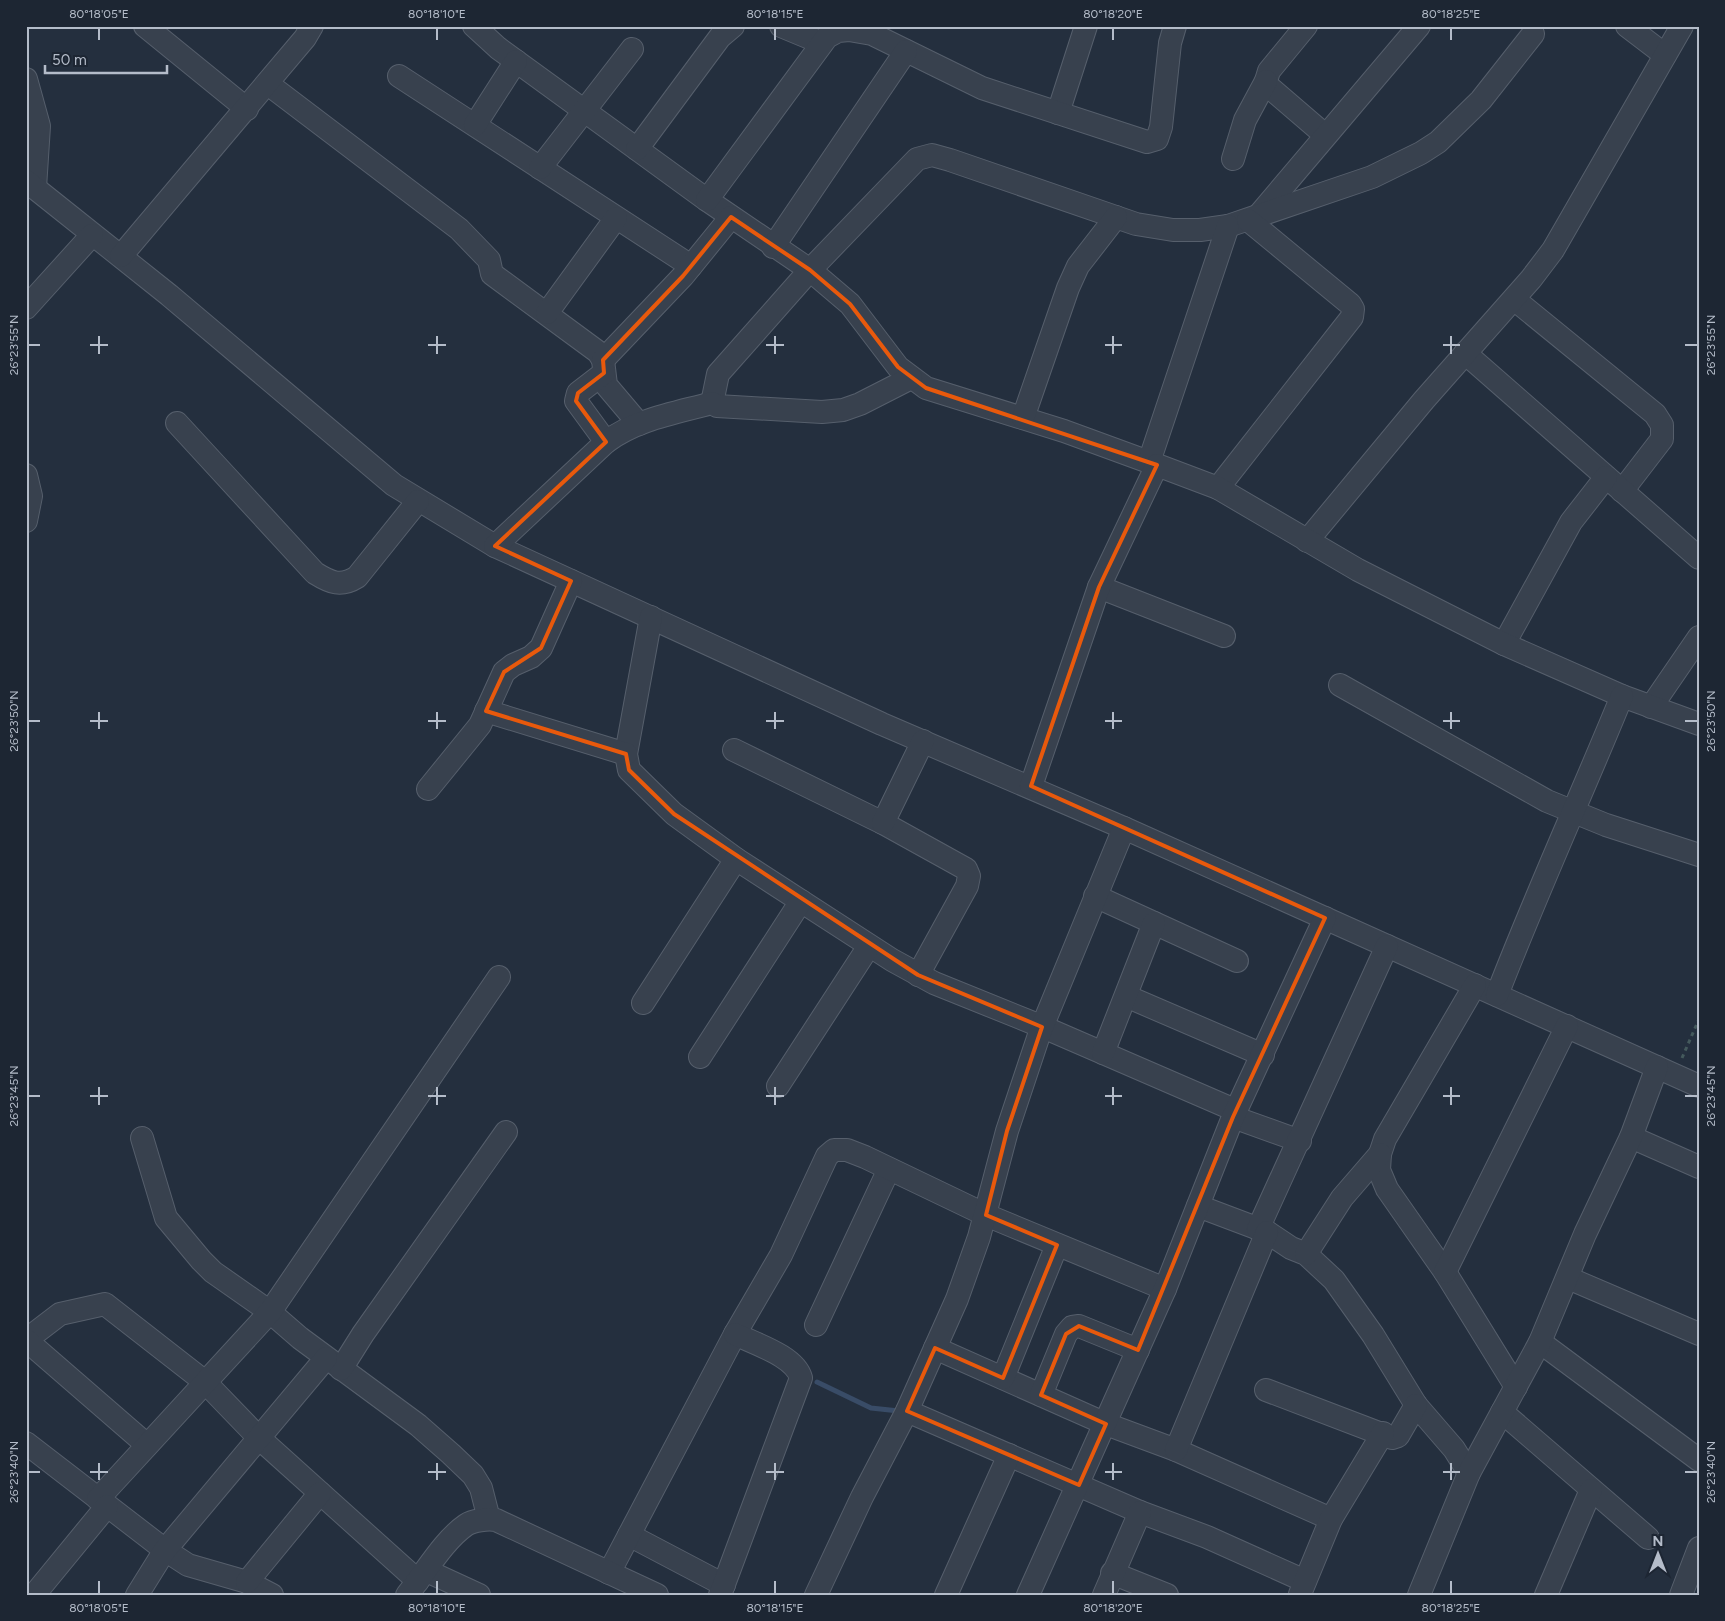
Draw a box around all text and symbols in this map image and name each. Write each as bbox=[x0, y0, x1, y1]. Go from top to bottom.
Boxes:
text: 80°18'05"E bbox=[69, 7, 129, 21]
text: 80°18'10"E bbox=[408, 7, 466, 21]
text: 80°18'15"E bbox=[746, 7, 804, 21]
text: 80°18'20"E bbox=[1083, 7, 1143, 21]
text: 80°18'25"E bbox=[1422, 7, 1480, 21]
scale bar bbox=[45, 42, 168, 74]
text: 50 m bbox=[52, 51, 87, 69]
text: 26°23'55"N bbox=[7, 315, 21, 375]
text: 26°23'55"N bbox=[1704, 315, 1718, 375]
text: 26°23'50"N bbox=[7, 690, 21, 752]
text: 26°23'50"N bbox=[1704, 690, 1718, 752]
text: 26°23'45"N bbox=[7, 1065, 21, 1127]
text: 26°23'45"N bbox=[1704, 1065, 1718, 1127]
text: 26°23'40"N bbox=[7, 1441, 21, 1503]
text: 26°23'40"N bbox=[1704, 1441, 1718, 1503]
north arrow bbox=[1632, 1528, 1682, 1578]
text: N bbox=[1653, 1533, 1663, 1550]
text: 80°18'05"E bbox=[69, 1601, 129, 1615]
text: 80°18'10"E bbox=[408, 1601, 466, 1615]
text: 80°18'15"E bbox=[746, 1601, 804, 1615]
text: 80°18'20"E bbox=[1083, 1601, 1143, 1615]
text: 80°18'25"E bbox=[1422, 1601, 1480, 1615]

